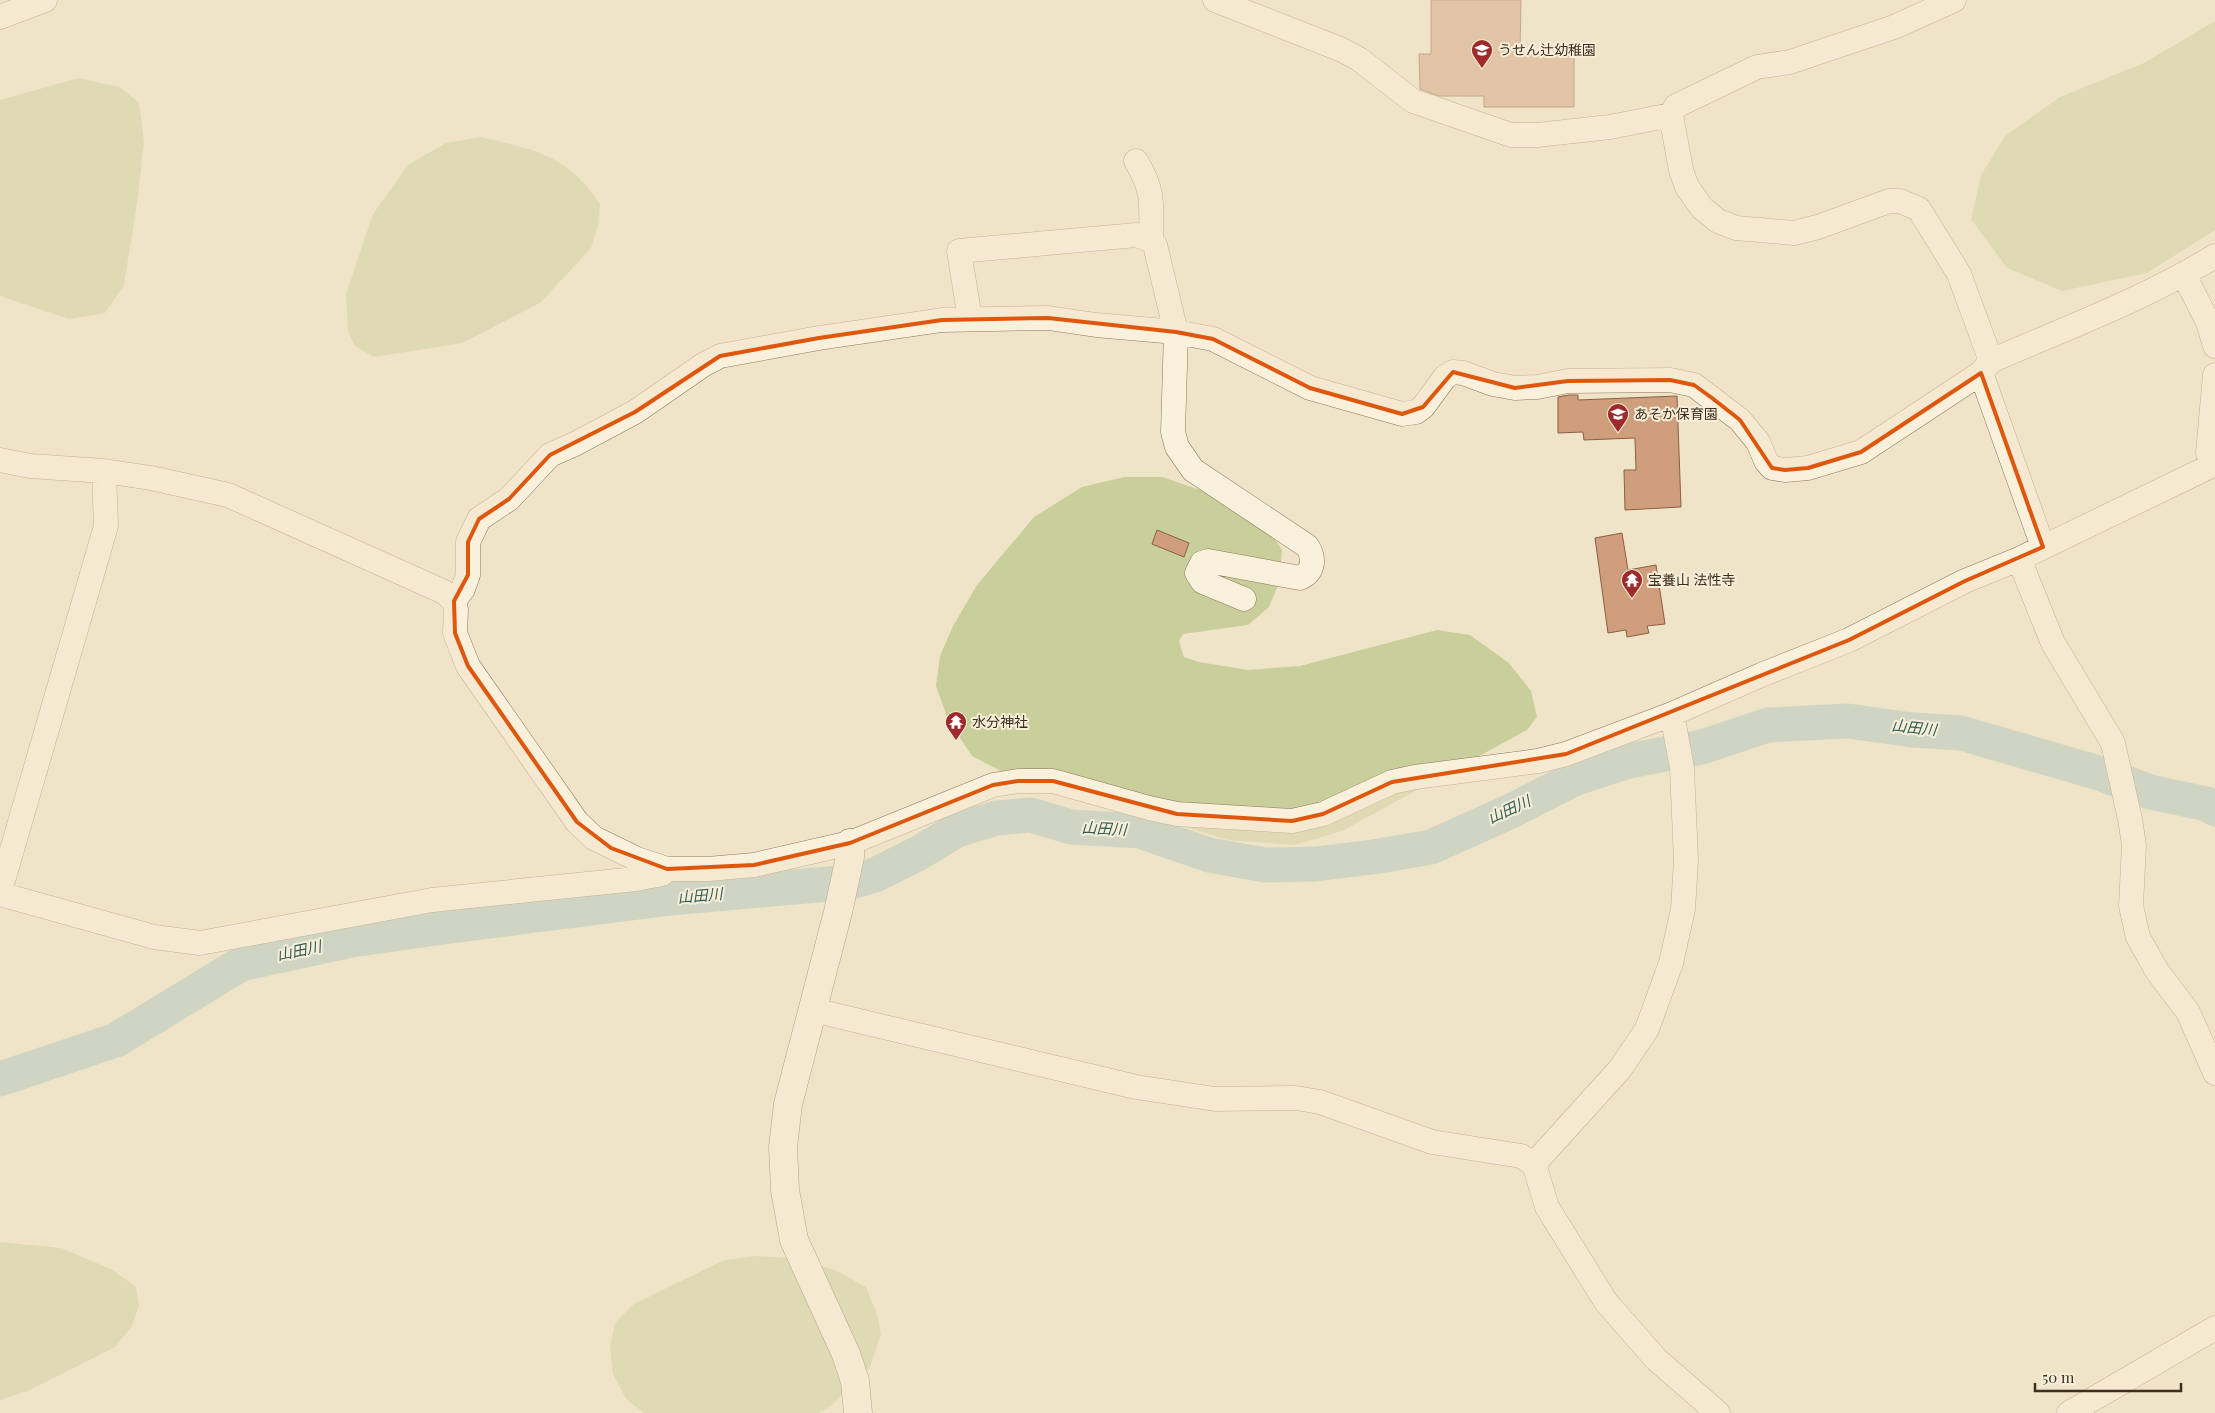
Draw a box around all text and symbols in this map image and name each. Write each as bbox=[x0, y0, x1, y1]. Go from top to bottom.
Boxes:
school or university icon: うせん辻幼稚園 bbox=[1470, 38, 1494, 69]
place label: うせん辻幼稚園 bbox=[1498, 40, 1596, 59]
school or university icon: あそか保育園 bbox=[1606, 402, 1630, 433]
place label: あそか保育園 bbox=[1634, 404, 1718, 423]
temple icon: 宝養山 法性寺 bbox=[1620, 568, 1644, 599]
place label: 宝養山 法性寺 bbox=[1648, 570, 1736, 589]
temple icon: 水分神社 bbox=[944, 710, 968, 741]
place label: 水分神社 bbox=[972, 712, 1028, 731]
water label: 山田川 bbox=[1891, 715, 1940, 740]
water label: 山田川 bbox=[1484, 790, 1535, 828]
water label: 山田川 bbox=[1081, 817, 1129, 839]
water label: 山田川 bbox=[677, 883, 725, 907]
water label: 山田川 bbox=[275, 935, 325, 964]
scale bar bbox=[2035, 1360, 2181, 1392]
text: 50 m bbox=[2042, 1367, 2075, 1387]

